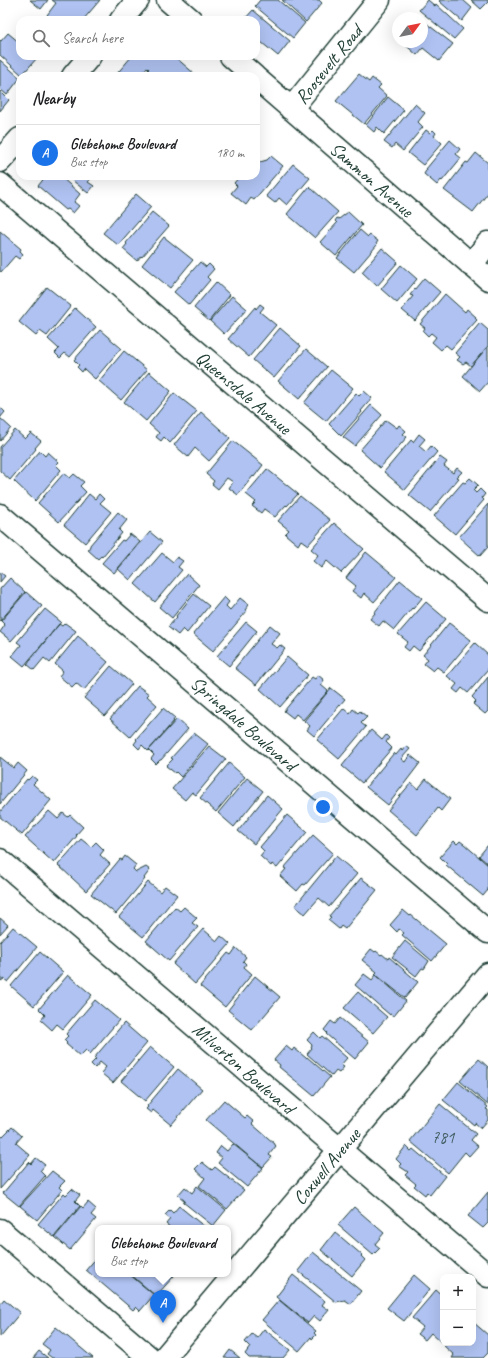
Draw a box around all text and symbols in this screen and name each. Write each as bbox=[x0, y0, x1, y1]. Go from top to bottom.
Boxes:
north arrow bbox=[392, 12, 428, 48]
search box bbox=[16, 16, 260, 60]
street label: Roosevelt Road bbox=[290, 18, 370, 109]
icon: search bbox=[30, 27, 52, 49]
text: Search here bbox=[62, 29, 123, 48]
text: Nearby bbox=[32, 88, 75, 109]
text: Glebehome Boulevard bbox=[70, 135, 176, 154]
street label: Sammon Avenue bbox=[325, 137, 420, 224]
text: A bbox=[42, 145, 48, 161]
text: 180 m bbox=[216, 145, 244, 161]
text: Bus stop bbox=[70, 154, 107, 170]
street label: Queensdale Avenue bbox=[191, 346, 297, 441]
street label: Springdale Boulevard bbox=[185, 671, 304, 779]
your location bbox=[313, 797, 333, 817]
street label: Milverton Boulevard bbox=[187, 1018, 301, 1121]
street label: Coxwell Avenue bbox=[288, 1122, 367, 1210]
house number: 781 bbox=[432, 1127, 456, 1148]
popup bbox=[95, 1225, 231, 1277]
text: Glebehome Boulevard bbox=[110, 1234, 216, 1253]
text: Bus stop bbox=[110, 1253, 148, 1269]
map controls bbox=[440, 1274, 476, 1346]
button: + bbox=[440, 1274, 476, 1310]
pin: A bbox=[150, 1290, 176, 1323]
button: − bbox=[440, 1310, 476, 1346]

